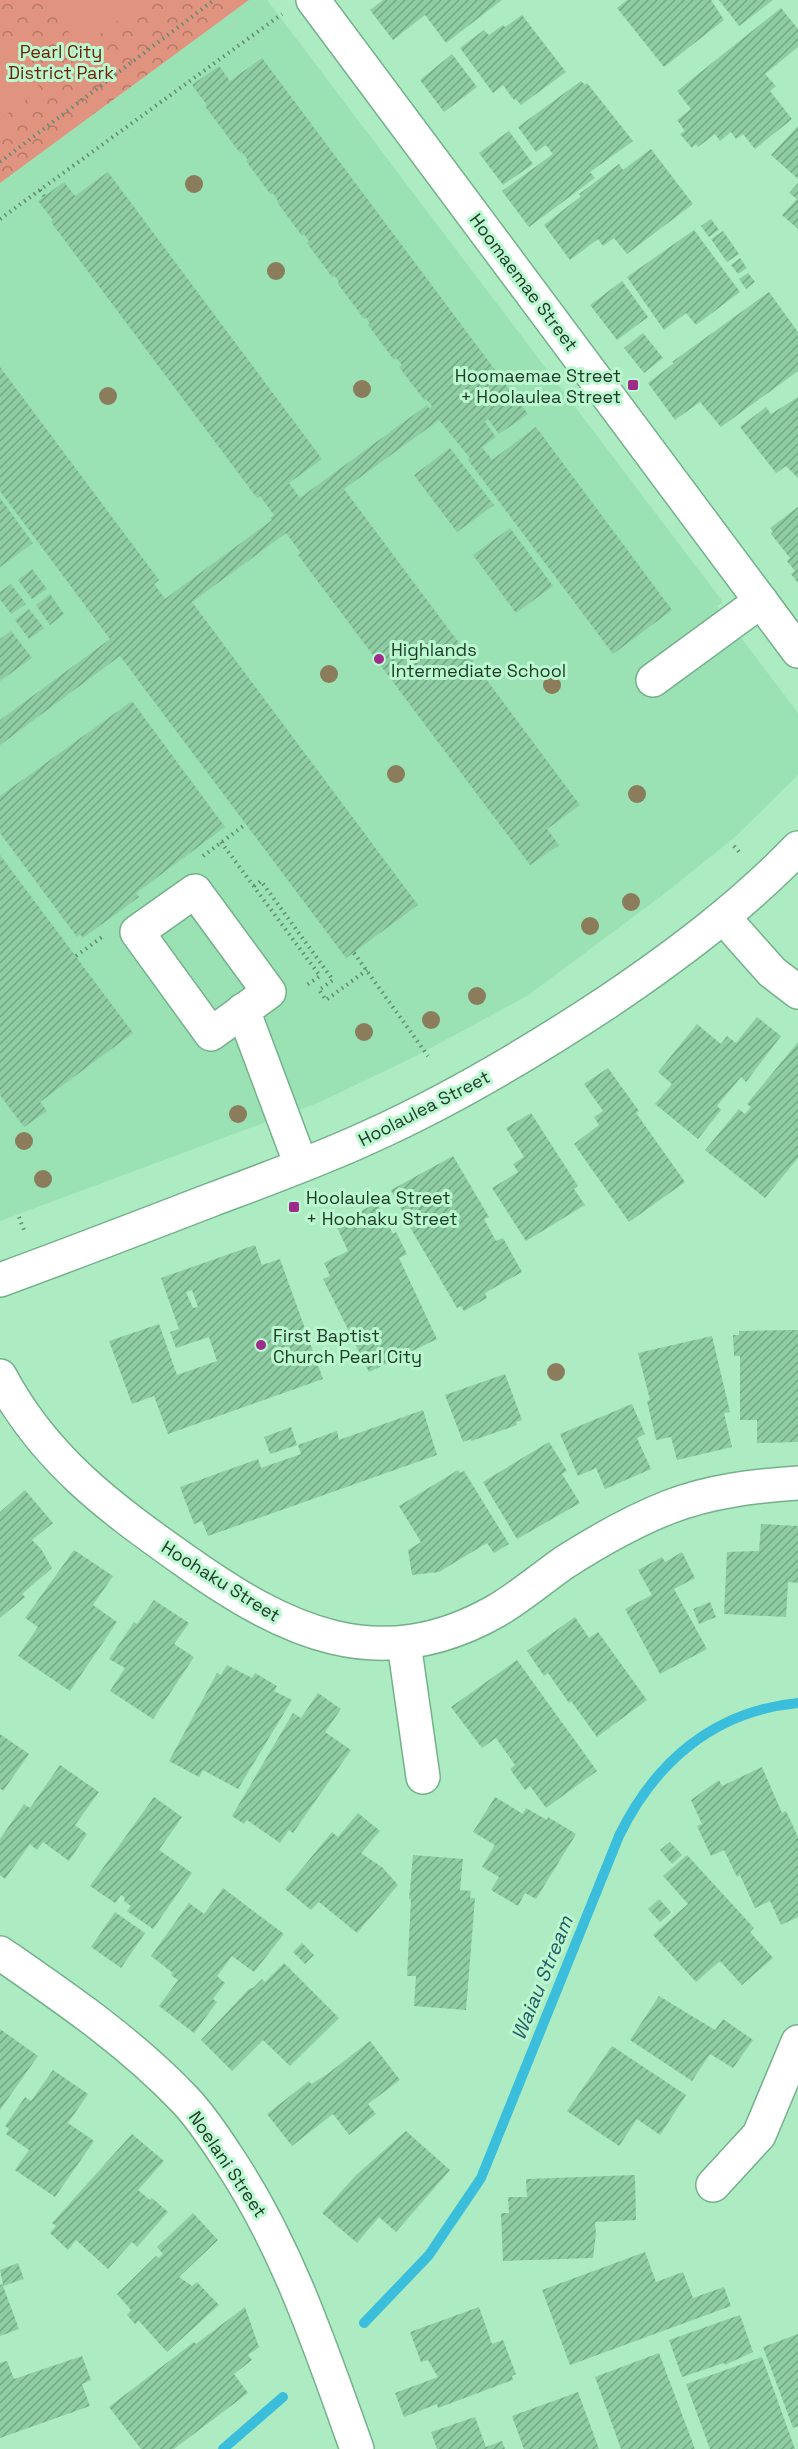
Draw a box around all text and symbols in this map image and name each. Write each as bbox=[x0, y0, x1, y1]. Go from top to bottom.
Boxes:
park label: Pearl City District Park bbox=[8, 40, 114, 84]
street label: Hoomaemae Street bbox=[465, 209, 583, 355]
place label: Hoomaemae Street + Hoolaulea Street bbox=[455, 364, 621, 408]
marker: Hoomaemae Street + Hoolaulea Street bbox=[626, 378, 640, 392]
place label: Highlands Intermediate School bbox=[391, 638, 566, 682]
marker: Highlands Intermediate School bbox=[372, 652, 386, 666]
street label: Hoolaulea Street bbox=[354, 1065, 494, 1151]
place label: Hoolaulea Street + Hoohaku Street bbox=[306, 1186, 458, 1230]
marker: Hoolaulea Street + Hoohaku Street bbox=[287, 1200, 301, 1214]
place label: First Baptist Church Pearl City bbox=[273, 1324, 422, 1368]
marker: First Baptist Church Pearl City bbox=[254, 1338, 268, 1352]
street label: Hoohaku Street bbox=[157, 1535, 285, 1627]
water label: Waiau Stream bbox=[505, 1911, 579, 2044]
street label: Noelani Street bbox=[184, 2106, 272, 2222]

